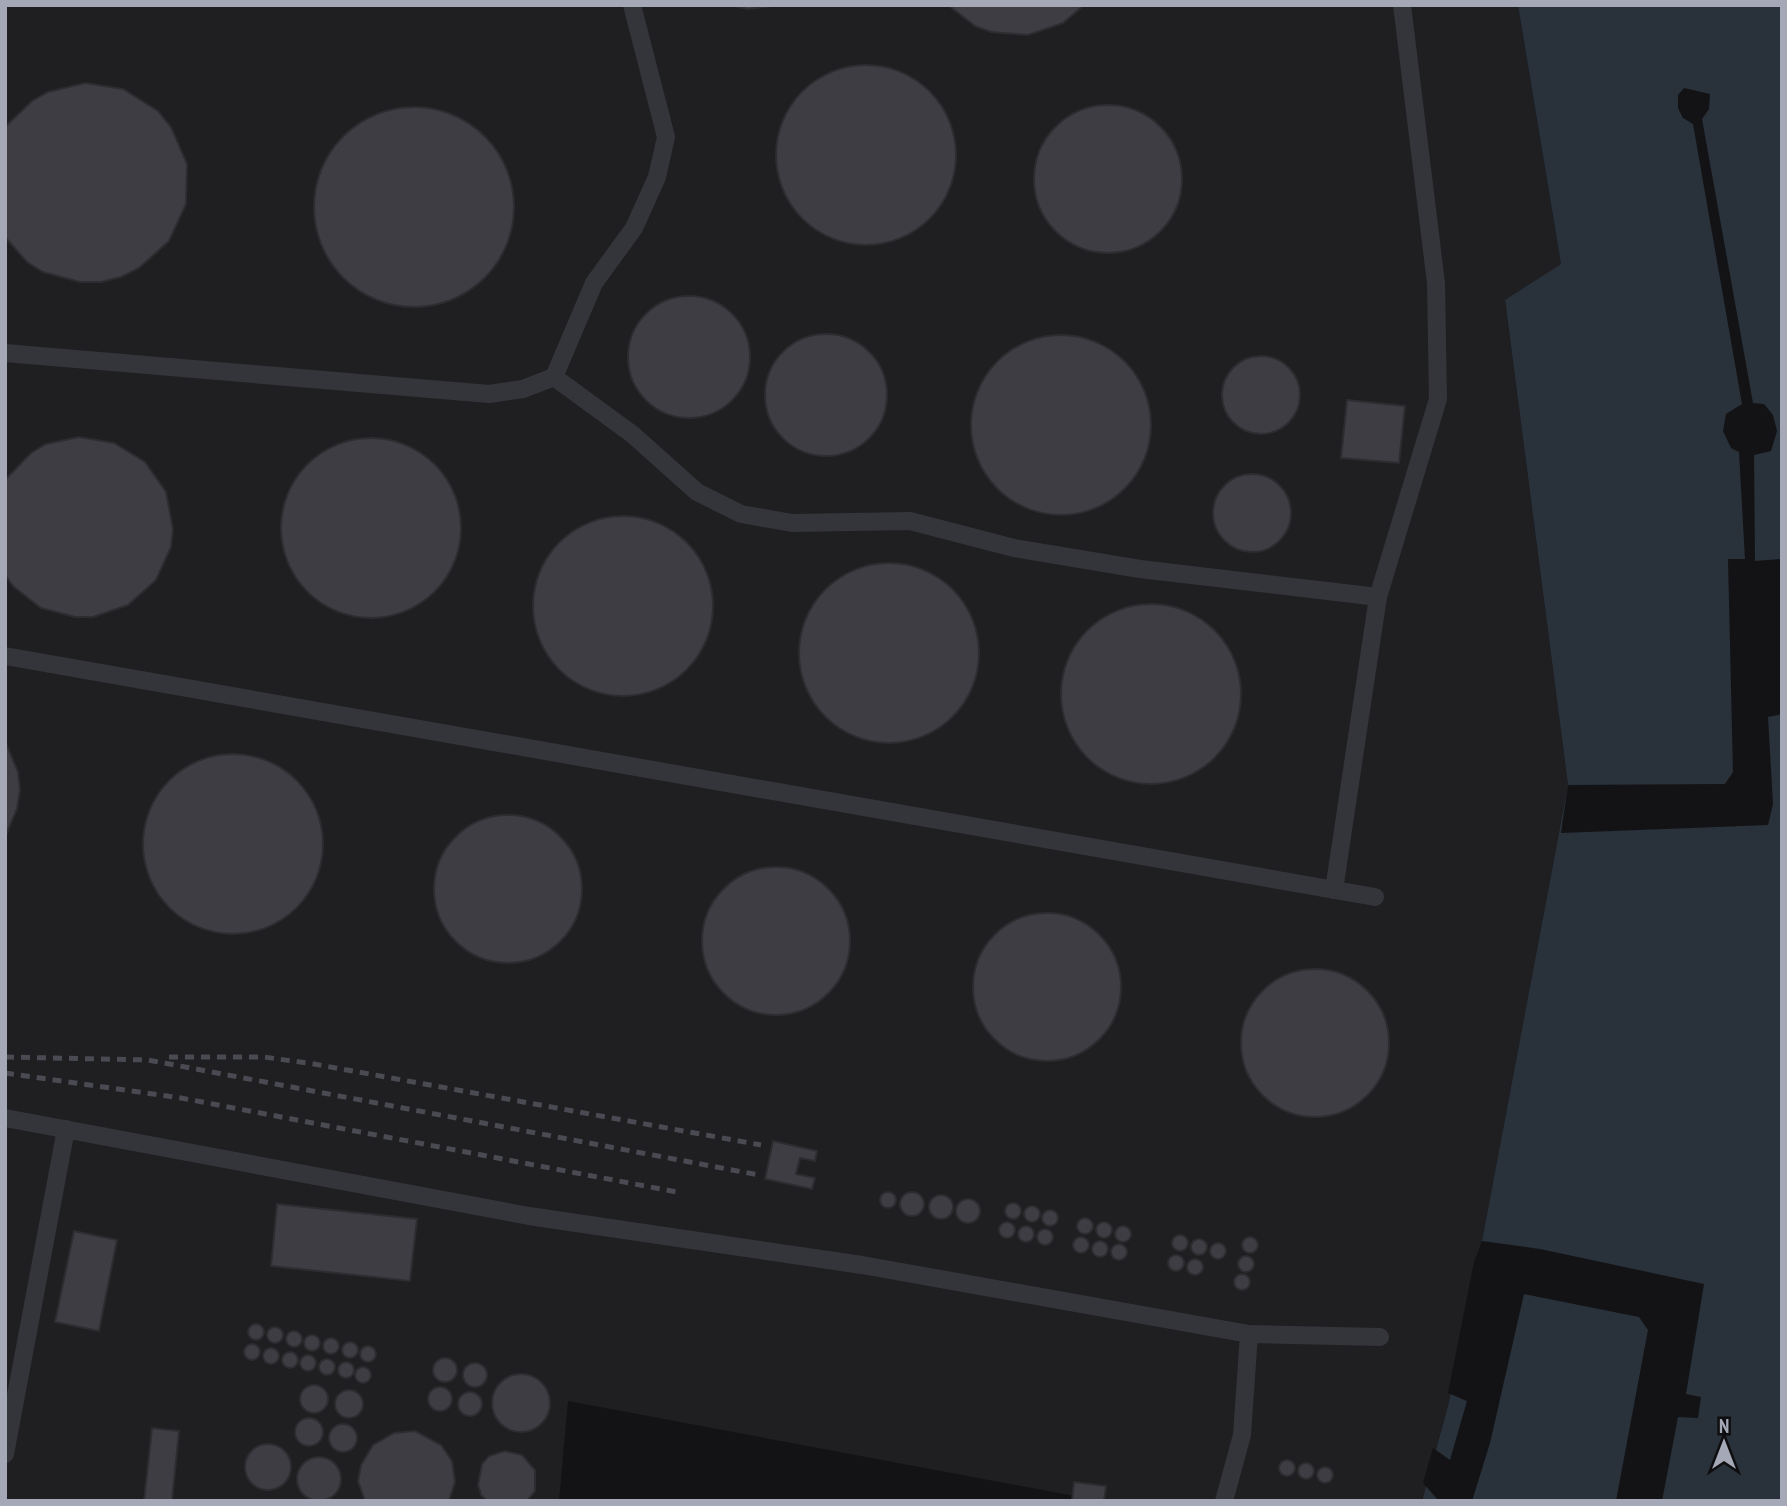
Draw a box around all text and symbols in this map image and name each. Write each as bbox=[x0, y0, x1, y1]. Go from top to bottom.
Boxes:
north arrow bbox=[1689, 1408, 1759, 1478]
text: N bbox=[1719, 1414, 1729, 1438]

